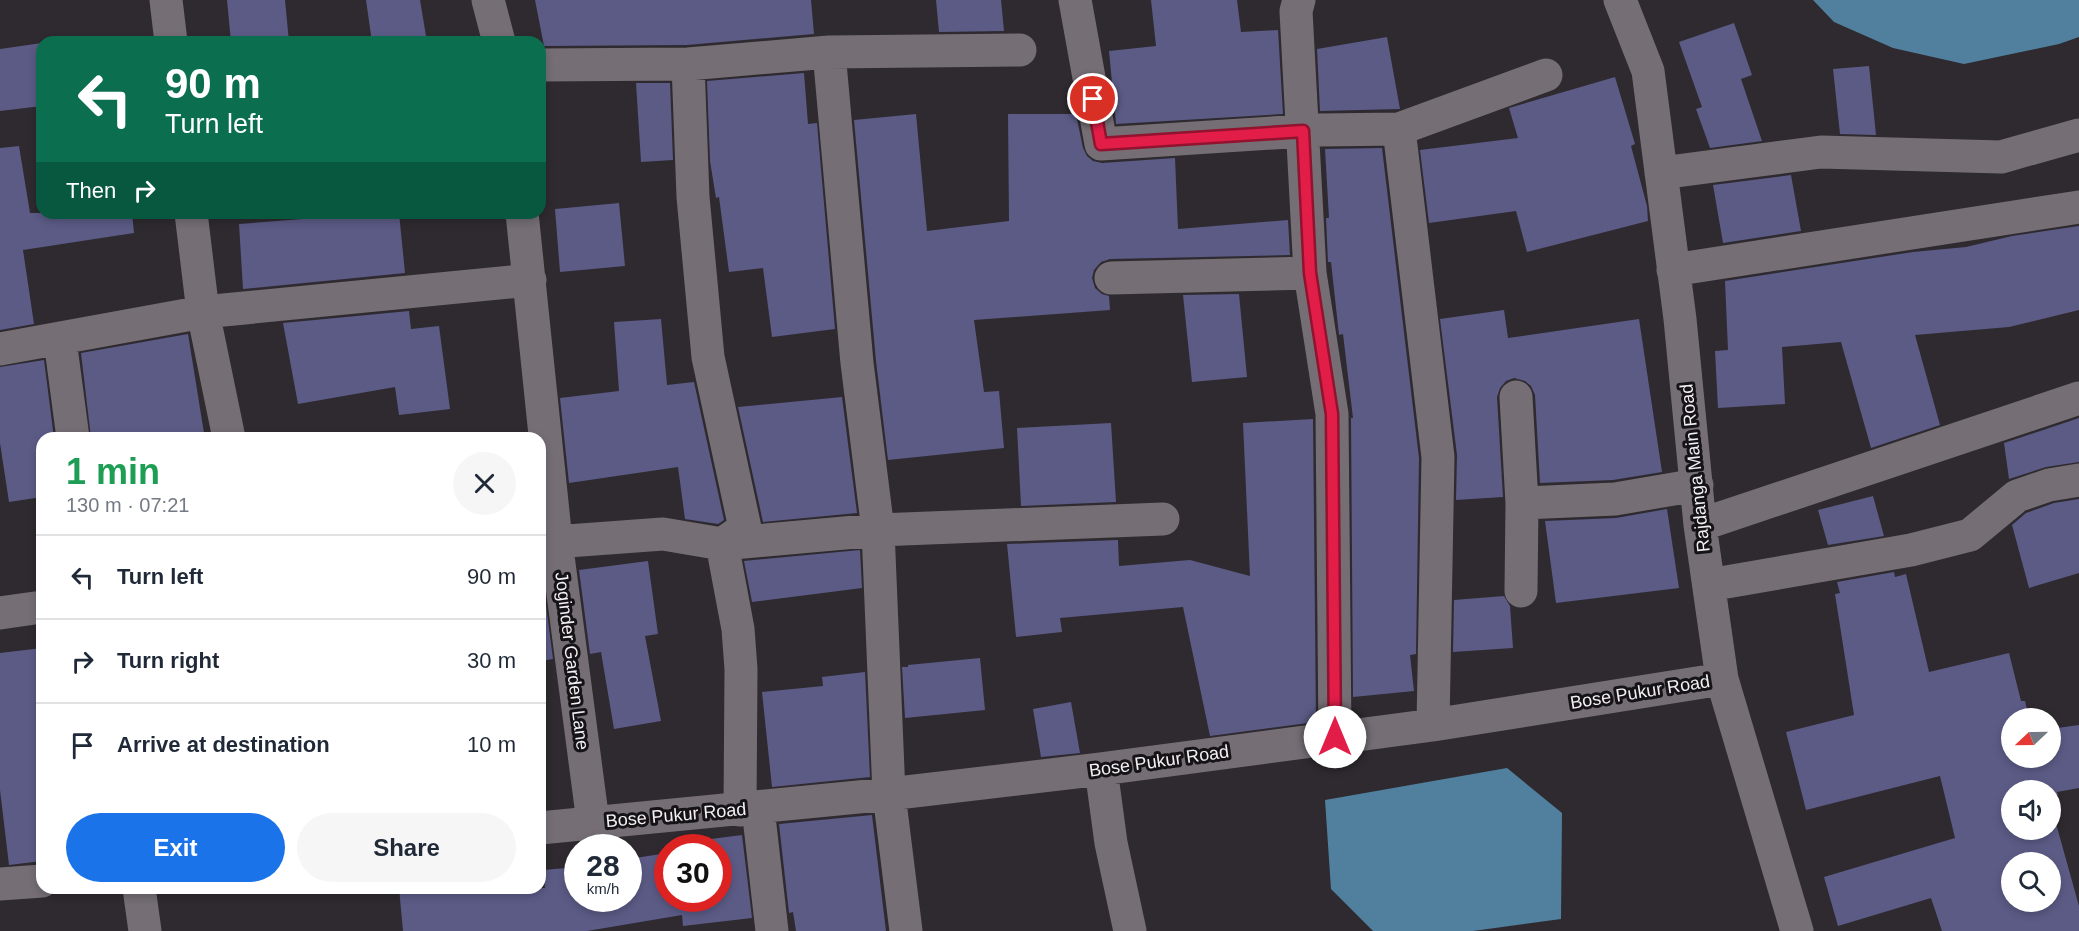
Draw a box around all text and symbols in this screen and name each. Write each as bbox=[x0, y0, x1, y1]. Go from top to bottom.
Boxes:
icon: left bbox=[66, 60, 144, 138]
text: 90 m bbox=[165, 60, 261, 107]
pin bbox=[1067, 73, 1118, 124]
icon: arrive bbox=[1076, 82, 1109, 115]
text: Turn left bbox=[165, 109, 263, 139]
icon: right bbox=[128, 174, 161, 207]
text: Then bbox=[66, 178, 116, 203]
street label: Rajdanga Main Road bbox=[1676, 383, 1714, 553]
text: 1 min bbox=[66, 451, 160, 492]
button: close bbox=[453, 452, 516, 515]
text: 130 m · 07:21 bbox=[66, 494, 189, 516]
icon: left bbox=[66, 561, 99, 594]
text: Turn left bbox=[117, 564, 203, 589]
text: 90 m bbox=[467, 564, 516, 589]
street label: Joginder Garden Lane bbox=[551, 571, 593, 751]
icon: right bbox=[66, 645, 99, 678]
text: Turn right bbox=[117, 648, 219, 673]
text: 30 m bbox=[467, 648, 516, 673]
street label: Bose Pukur Road bbox=[1569, 671, 1711, 713]
position arrow bbox=[1303, 705, 1367, 769]
north arrow bbox=[2001, 708, 2061, 768]
map controls bbox=[2001, 708, 2061, 912]
icon: arrive bbox=[66, 729, 99, 762]
text: Arrive at destination bbox=[117, 732, 330, 757]
text: 10 m bbox=[467, 732, 516, 757]
street label: Bose Pukur Road bbox=[1088, 741, 1230, 781]
button: sound bbox=[2001, 780, 2061, 840]
street label: Bose Pukur Road bbox=[605, 799, 747, 831]
button: Exit bbox=[66, 813, 285, 882]
button: Share bbox=[297, 813, 516, 882]
speed limit sign: 30 bbox=[654, 834, 732, 912]
text: 28 bbox=[586, 849, 620, 882]
button: search bbox=[2001, 852, 2061, 912]
text: km/h bbox=[587, 880, 619, 897]

